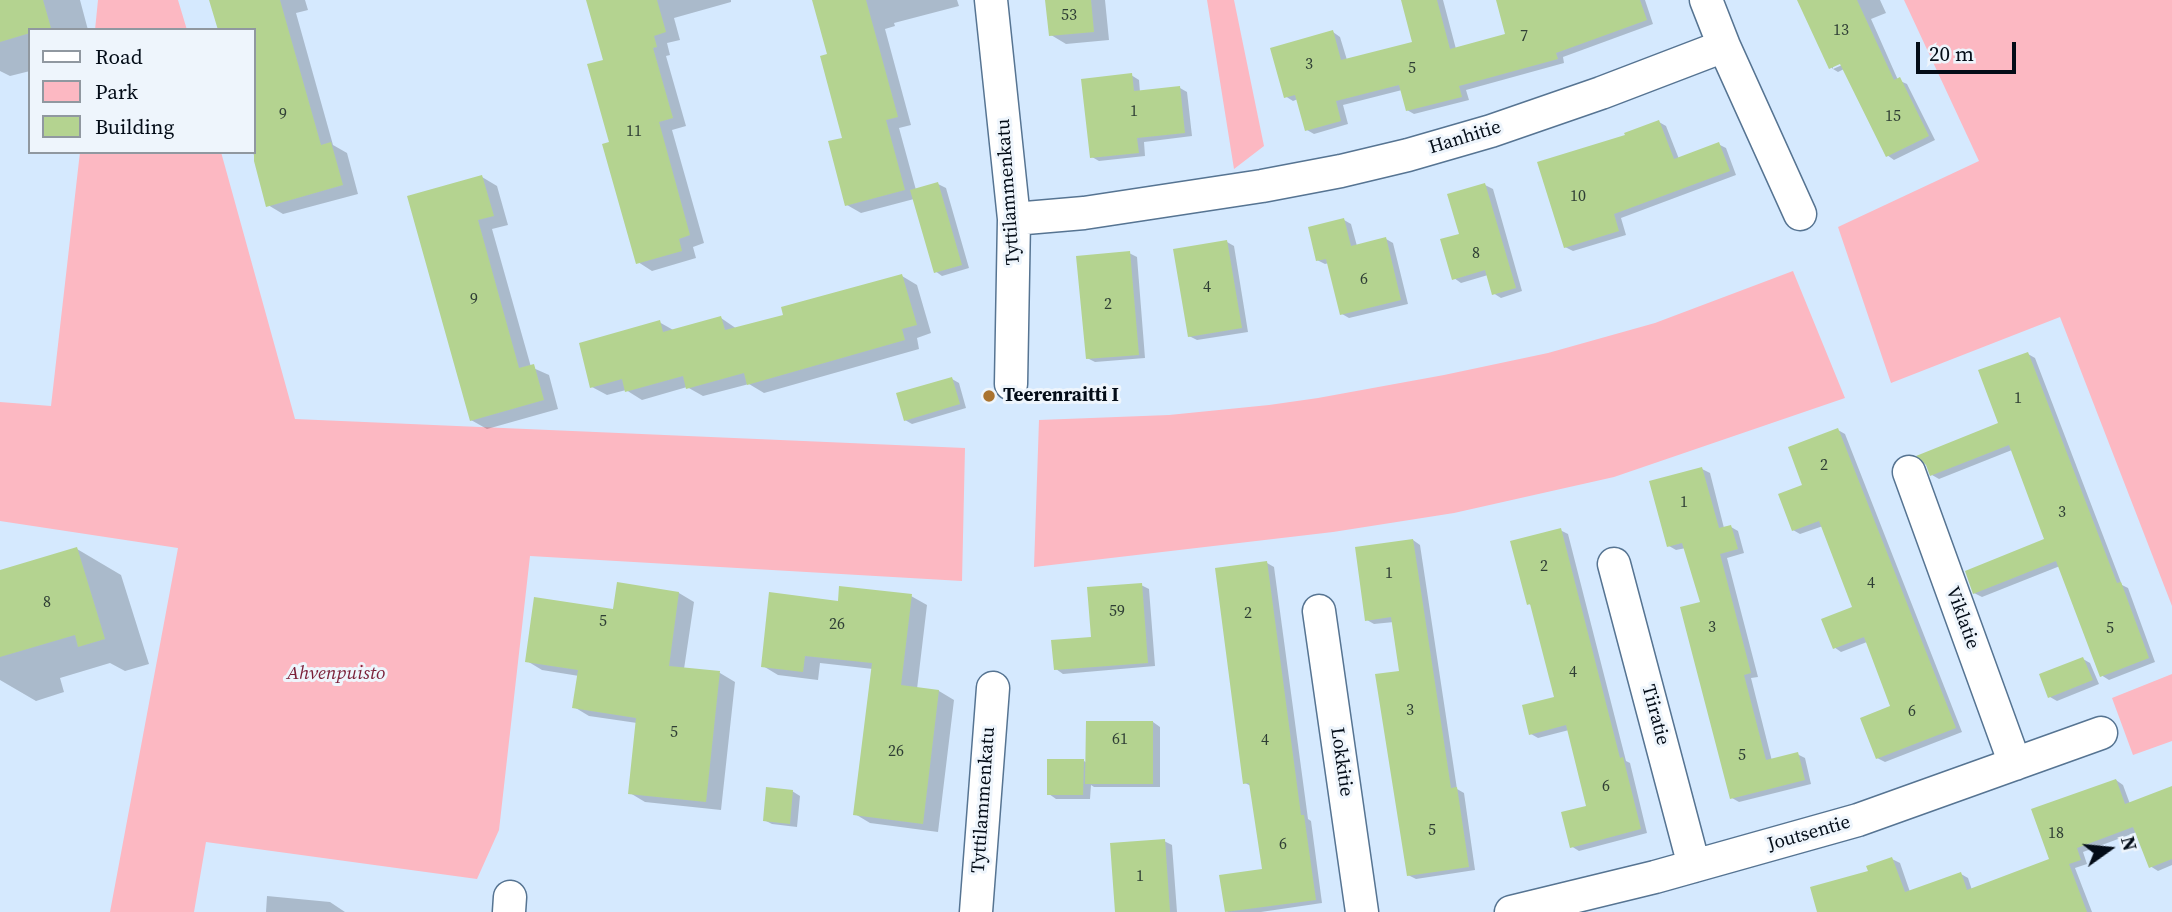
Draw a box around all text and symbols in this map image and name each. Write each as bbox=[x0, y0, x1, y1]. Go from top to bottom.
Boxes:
house number: 53 bbox=[1061, 6, 1077, 26]
house number: 13 bbox=[1833, 21, 1849, 41]
house number: 7 bbox=[1520, 27, 1528, 47]
legend bbox=[28, 28, 256, 154]
scale bar bbox=[1920, 28, 2020, 72]
text: 20 m bbox=[1929, 39, 1974, 68]
text: Road bbox=[95, 42, 143, 71]
house number: 3 bbox=[1305, 55, 1313, 75]
house number: 5 bbox=[1408, 59, 1416, 79]
text: Park bbox=[95, 77, 138, 106]
house number: 1 bbox=[1130, 102, 1138, 122]
house number: 9 bbox=[279, 105, 287, 125]
house number: 15 bbox=[1885, 107, 1901, 127]
text: Building bbox=[95, 112, 174, 141]
street label: Hanhitie bbox=[1426, 116, 1504, 160]
street label: Tyttilammenkatu bbox=[993, 118, 1025, 266]
house number: 11 bbox=[626, 122, 642, 142]
house number: 10 bbox=[1570, 187, 1586, 207]
house number: 8 bbox=[1472, 244, 1480, 264]
house number: 6 bbox=[1360, 270, 1368, 290]
house number: 4 bbox=[1203, 278, 1211, 298]
house number: 9 bbox=[470, 290, 478, 310]
house number: 2 bbox=[1104, 295, 1112, 315]
place label: Teerenraitti I bbox=[1003, 385, 1119, 407]
marker: Teerenraitti I bbox=[981, 388, 997, 404]
house number: 1 bbox=[2014, 389, 2022, 409]
house number: 2 bbox=[1820, 456, 1828, 476]
house number: 1 bbox=[1680, 493, 1688, 513]
house number: 3 bbox=[2058, 503, 2066, 523]
house number: 2 bbox=[1540, 557, 1548, 577]
house number: 1 bbox=[1385, 564, 1393, 584]
house number: 4 bbox=[1867, 574, 1875, 594]
street label: Viklatie bbox=[1940, 584, 1984, 652]
house number: 8 bbox=[43, 593, 51, 613]
house number: 59 bbox=[1109, 602, 1125, 622]
house number: 2 bbox=[1244, 604, 1252, 624]
house number: 5 bbox=[599, 612, 607, 632]
house number: 26 bbox=[829, 615, 845, 635]
house number: 3 bbox=[1708, 618, 1716, 638]
house number: 5 bbox=[2106, 619, 2114, 639]
park label: Ahvenpuisto bbox=[287, 663, 385, 685]
house number: 4 bbox=[1569, 663, 1577, 683]
street label: Tiiratie bbox=[1636, 682, 1674, 748]
house number: 3 bbox=[1406, 701, 1414, 721]
house number: 6 bbox=[1908, 702, 1916, 722]
house number: 5 bbox=[670, 723, 678, 743]
street label: Tyttilammenkatu bbox=[968, 726, 1000, 874]
street label: Lokkitie bbox=[1325, 726, 1357, 798]
house number: 61 bbox=[1112, 730, 1128, 750]
house number: 4 bbox=[1261, 731, 1269, 751]
house number: 26 bbox=[888, 742, 904, 762]
house number: 5 bbox=[1738, 746, 1746, 766]
house number: 6 bbox=[1602, 777, 1610, 797]
street label: Joutsentie bbox=[1765, 811, 1853, 857]
north arrow bbox=[2074, 814, 2144, 884]
house number: 5 bbox=[1428, 821, 1436, 841]
house number: 18 bbox=[2048, 824, 2064, 844]
text: N bbox=[2115, 834, 2144, 854]
house number: 6 bbox=[1279, 835, 1287, 855]
house number: 1 bbox=[1136, 867, 1144, 887]

